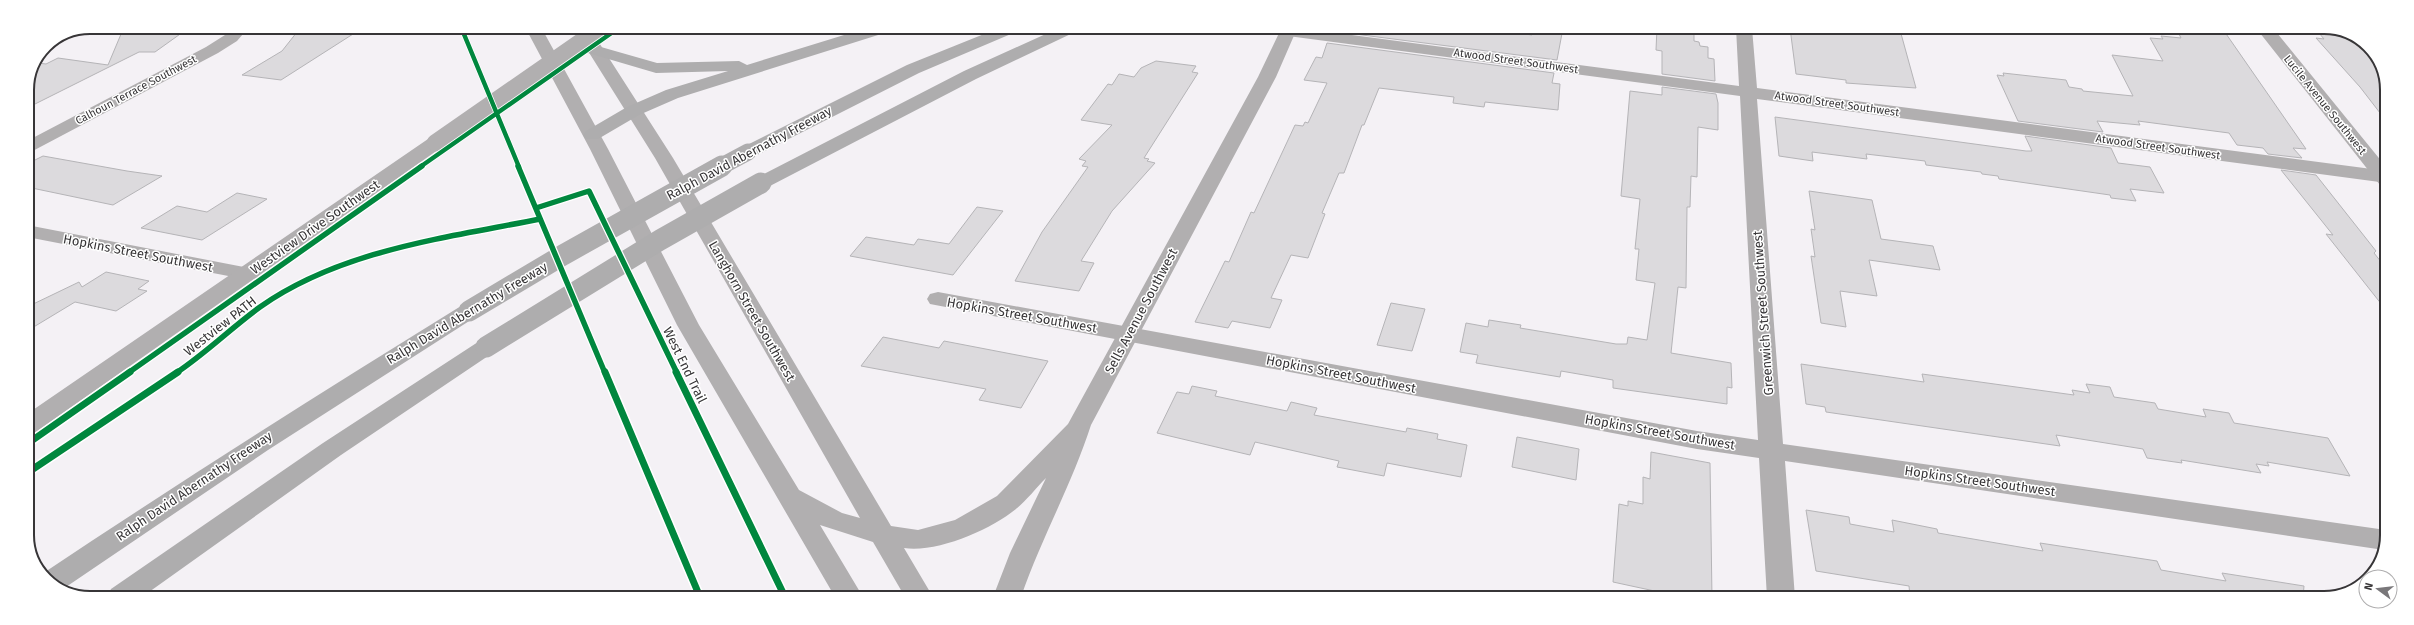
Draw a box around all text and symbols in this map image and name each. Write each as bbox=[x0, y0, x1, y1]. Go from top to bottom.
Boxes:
street label: Atwood Street Southwest bbox=[1453, 46, 1579, 76]
street label: Calhoun Terrace Southwest bbox=[73, 53, 199, 127]
street label: Lucile Avenue Southwest bbox=[2281, 53, 2369, 157]
street label: Atwood Street Southwest bbox=[1774, 89, 1900, 119]
street label: Ralph David Abernathy Freeway bbox=[664, 103, 835, 203]
street label: Atwood Street Southwest bbox=[2095, 132, 2221, 162]
street label: Westview Drive Southwest bbox=[248, 177, 383, 277]
street label: Greenwich Street Southwest bbox=[1750, 230, 1776, 396]
street label: Hopkins Street Southwest bbox=[62, 231, 214, 275]
street label: Langhorn Street Southwest bbox=[706, 238, 799, 384]
street label: Sells Avenue Southwest bbox=[1102, 246, 1181, 376]
street label: Ralph David Abernathy Freeway bbox=[384, 259, 551, 367]
street label: Westview PATH bbox=[181, 293, 259, 359]
street label: Hopkins Street Southwest bbox=[946, 294, 1098, 336]
street label: West End Trail bbox=[660, 324, 710, 406]
street label: Hopkins Street Southwest bbox=[1265, 352, 1417, 396]
street label: Hopkins Street Southwest bbox=[1584, 411, 1736, 453]
street label: Ralph David Abernathy Freeway bbox=[113, 428, 275, 544]
street label: Hopkins Street Southwest bbox=[1904, 463, 2057, 499]
north arrow bbox=[2358, 569, 2398, 609]
text: N bbox=[2362, 581, 2376, 592]

